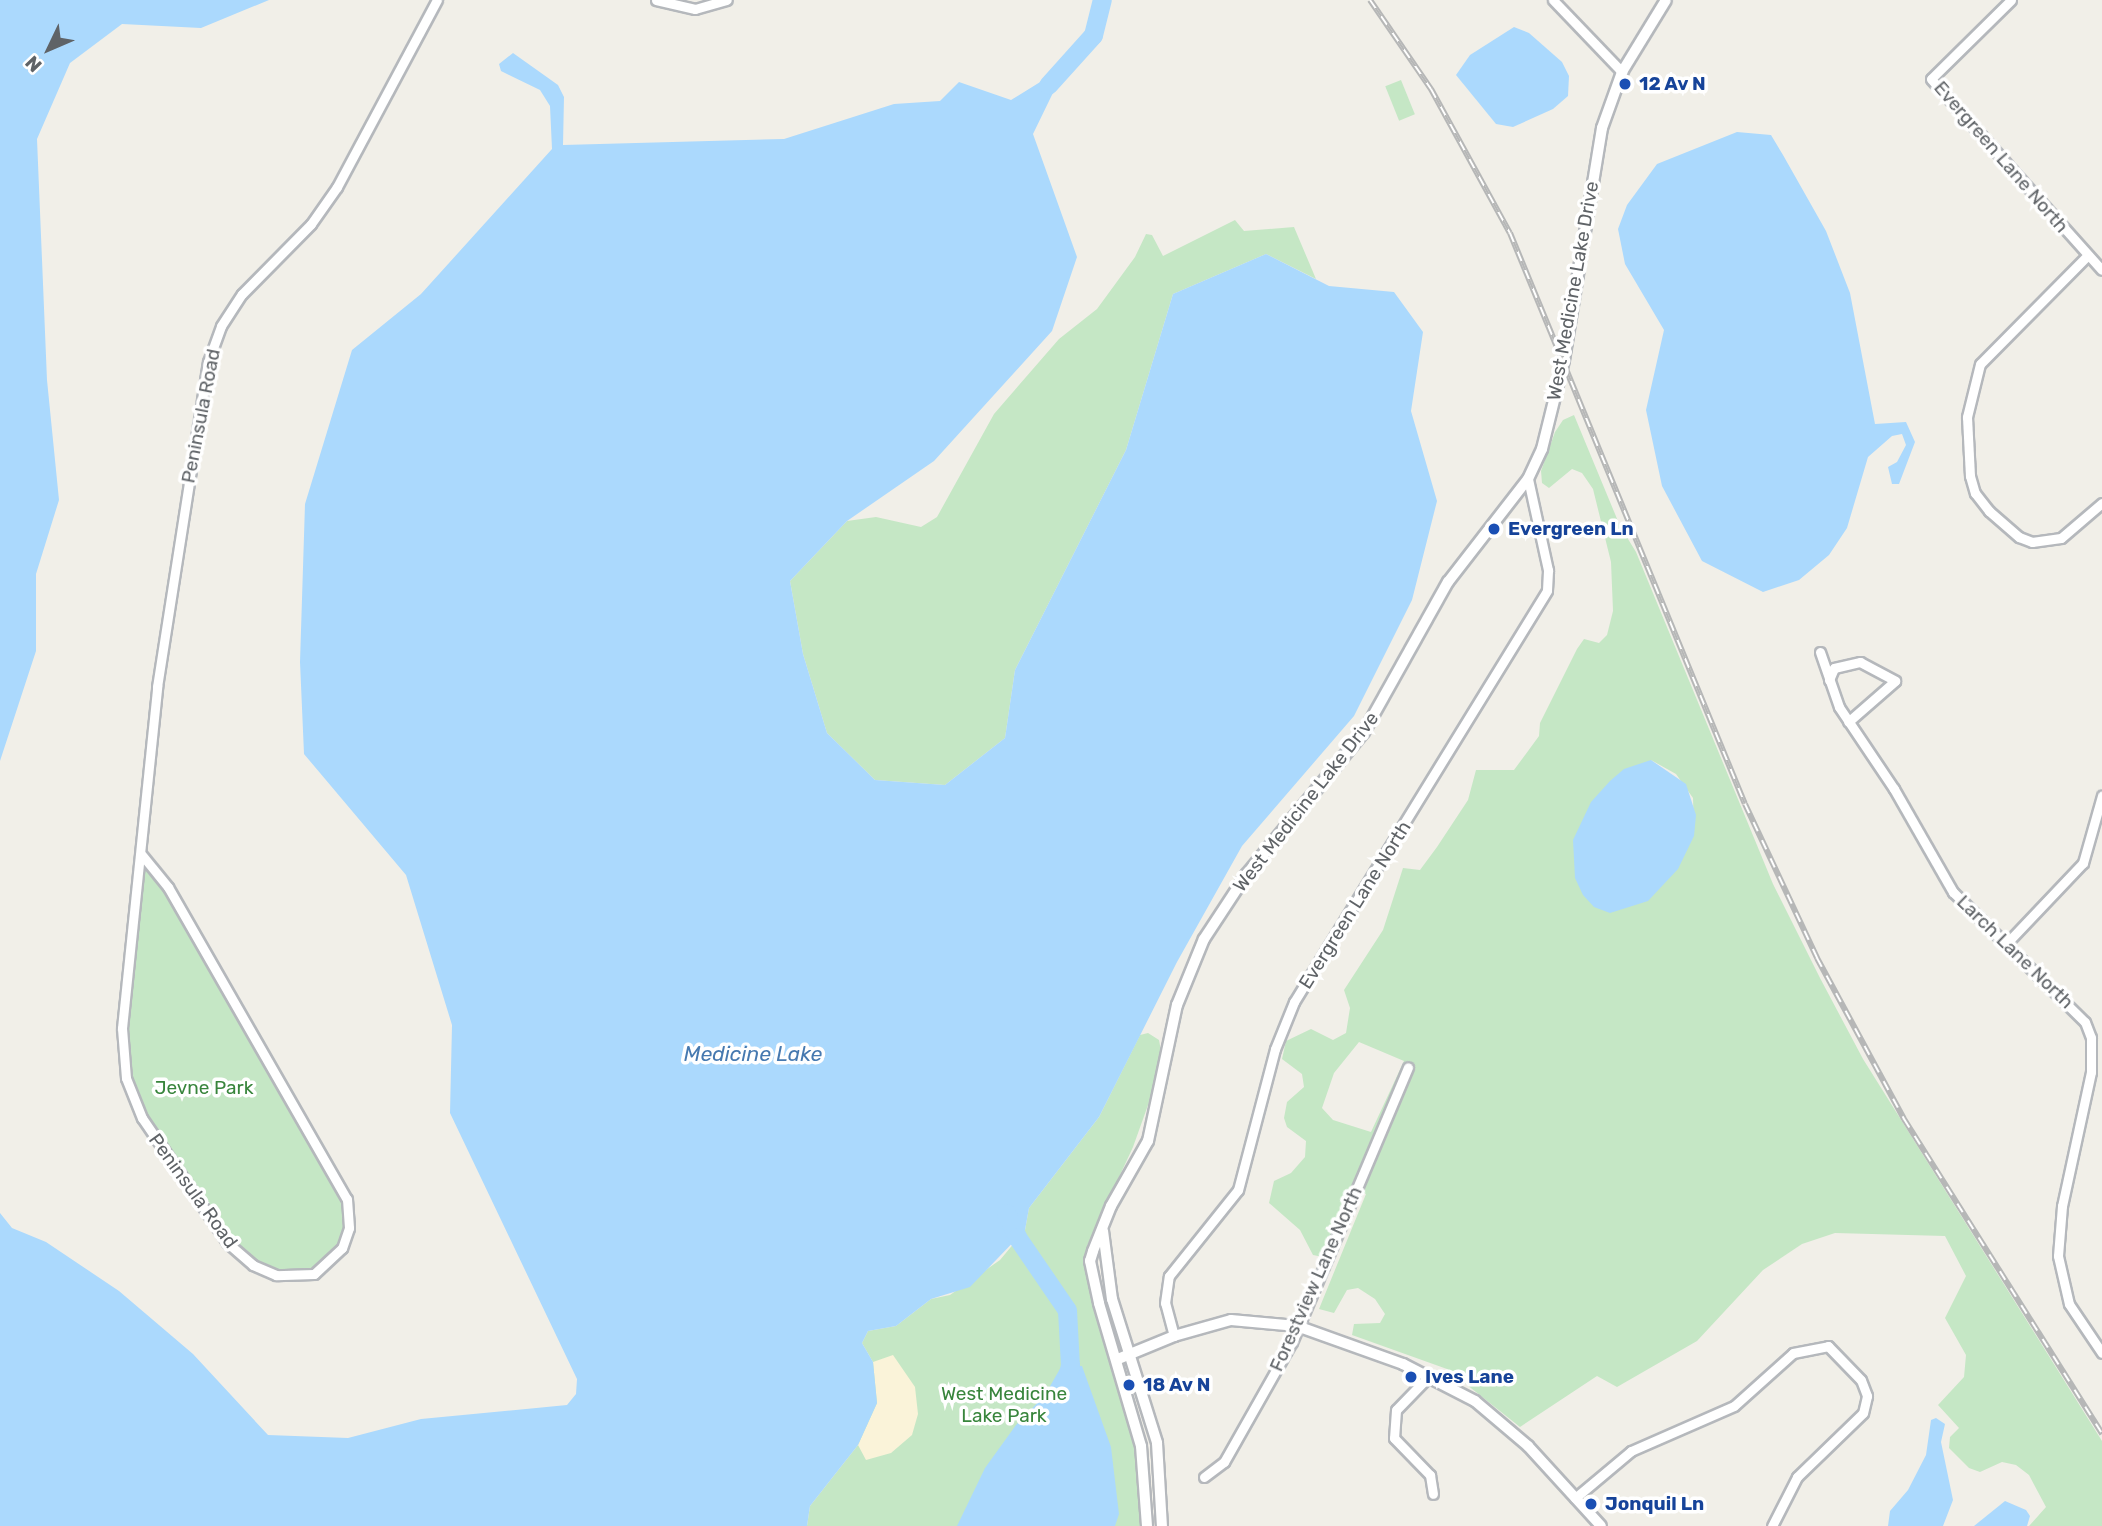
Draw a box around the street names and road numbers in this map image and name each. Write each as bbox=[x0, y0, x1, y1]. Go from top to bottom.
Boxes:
street label: Evergreen Lane North bbox=[1929, 77, 2073, 237]
street label: West Medicine Lake Drive bbox=[1542, 180, 1604, 402]
street label: Peninsula Road bbox=[177, 347, 225, 485]
street label: West Medicine Lake Drive bbox=[1229, 707, 1383, 897]
street label: Evergreen Lane North bbox=[1294, 817, 1416, 993]
street label: Larch Lane North bbox=[1952, 891, 2078, 1013]
street label: Peninsula Road bbox=[144, 1129, 242, 1253]
street label: Forestview Lane North bbox=[1265, 1183, 1367, 1375]

